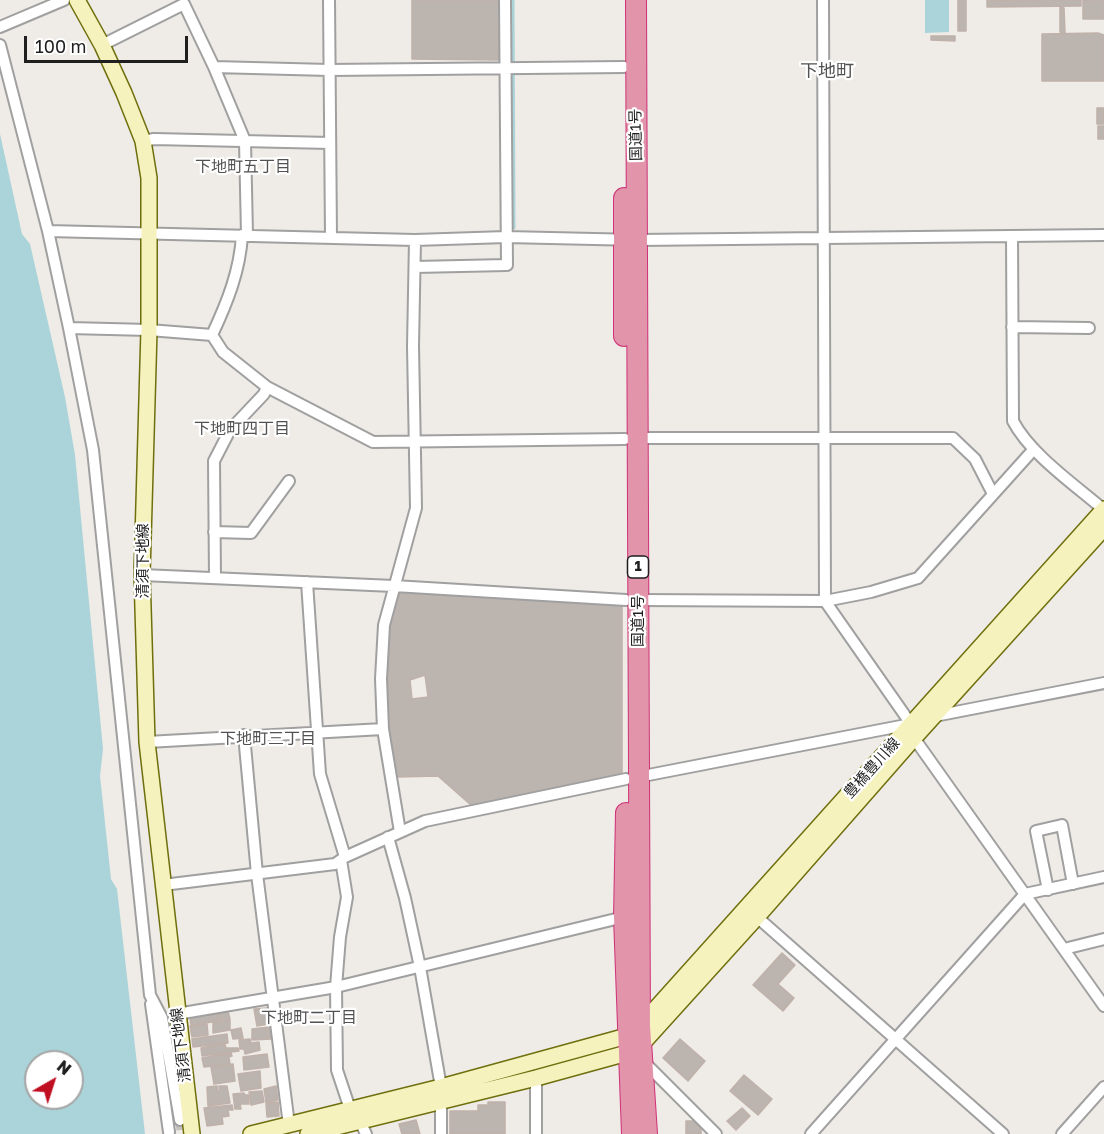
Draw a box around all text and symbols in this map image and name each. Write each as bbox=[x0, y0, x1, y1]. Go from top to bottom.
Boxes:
scale bar bbox=[27, 24, 190, 62]
text: 100 m bbox=[35, 35, 86, 57]
district label: 下地町 bbox=[800, 60, 854, 82]
street label: 国道1号 bbox=[627, 109, 645, 161]
district label: 下地町五丁目 bbox=[195, 157, 291, 177]
district label: 下地町四丁目 bbox=[194, 419, 290, 439]
street label: 清須下地線 bbox=[134, 524, 152, 598]
road number: 1 bbox=[628, 556, 648, 578]
street label: 国道1号 bbox=[629, 595, 647, 647]
district label: 下地町三丁目 bbox=[220, 729, 316, 749]
street label: 豊橋豊川線 bbox=[840, 734, 904, 802]
street label: 清須下地線 bbox=[167, 1007, 195, 1083]
district label: 下地町二丁目 bbox=[261, 1008, 357, 1028]
north arrow bbox=[24, 1050, 84, 1110]
text: N bbox=[53, 1056, 75, 1079]

